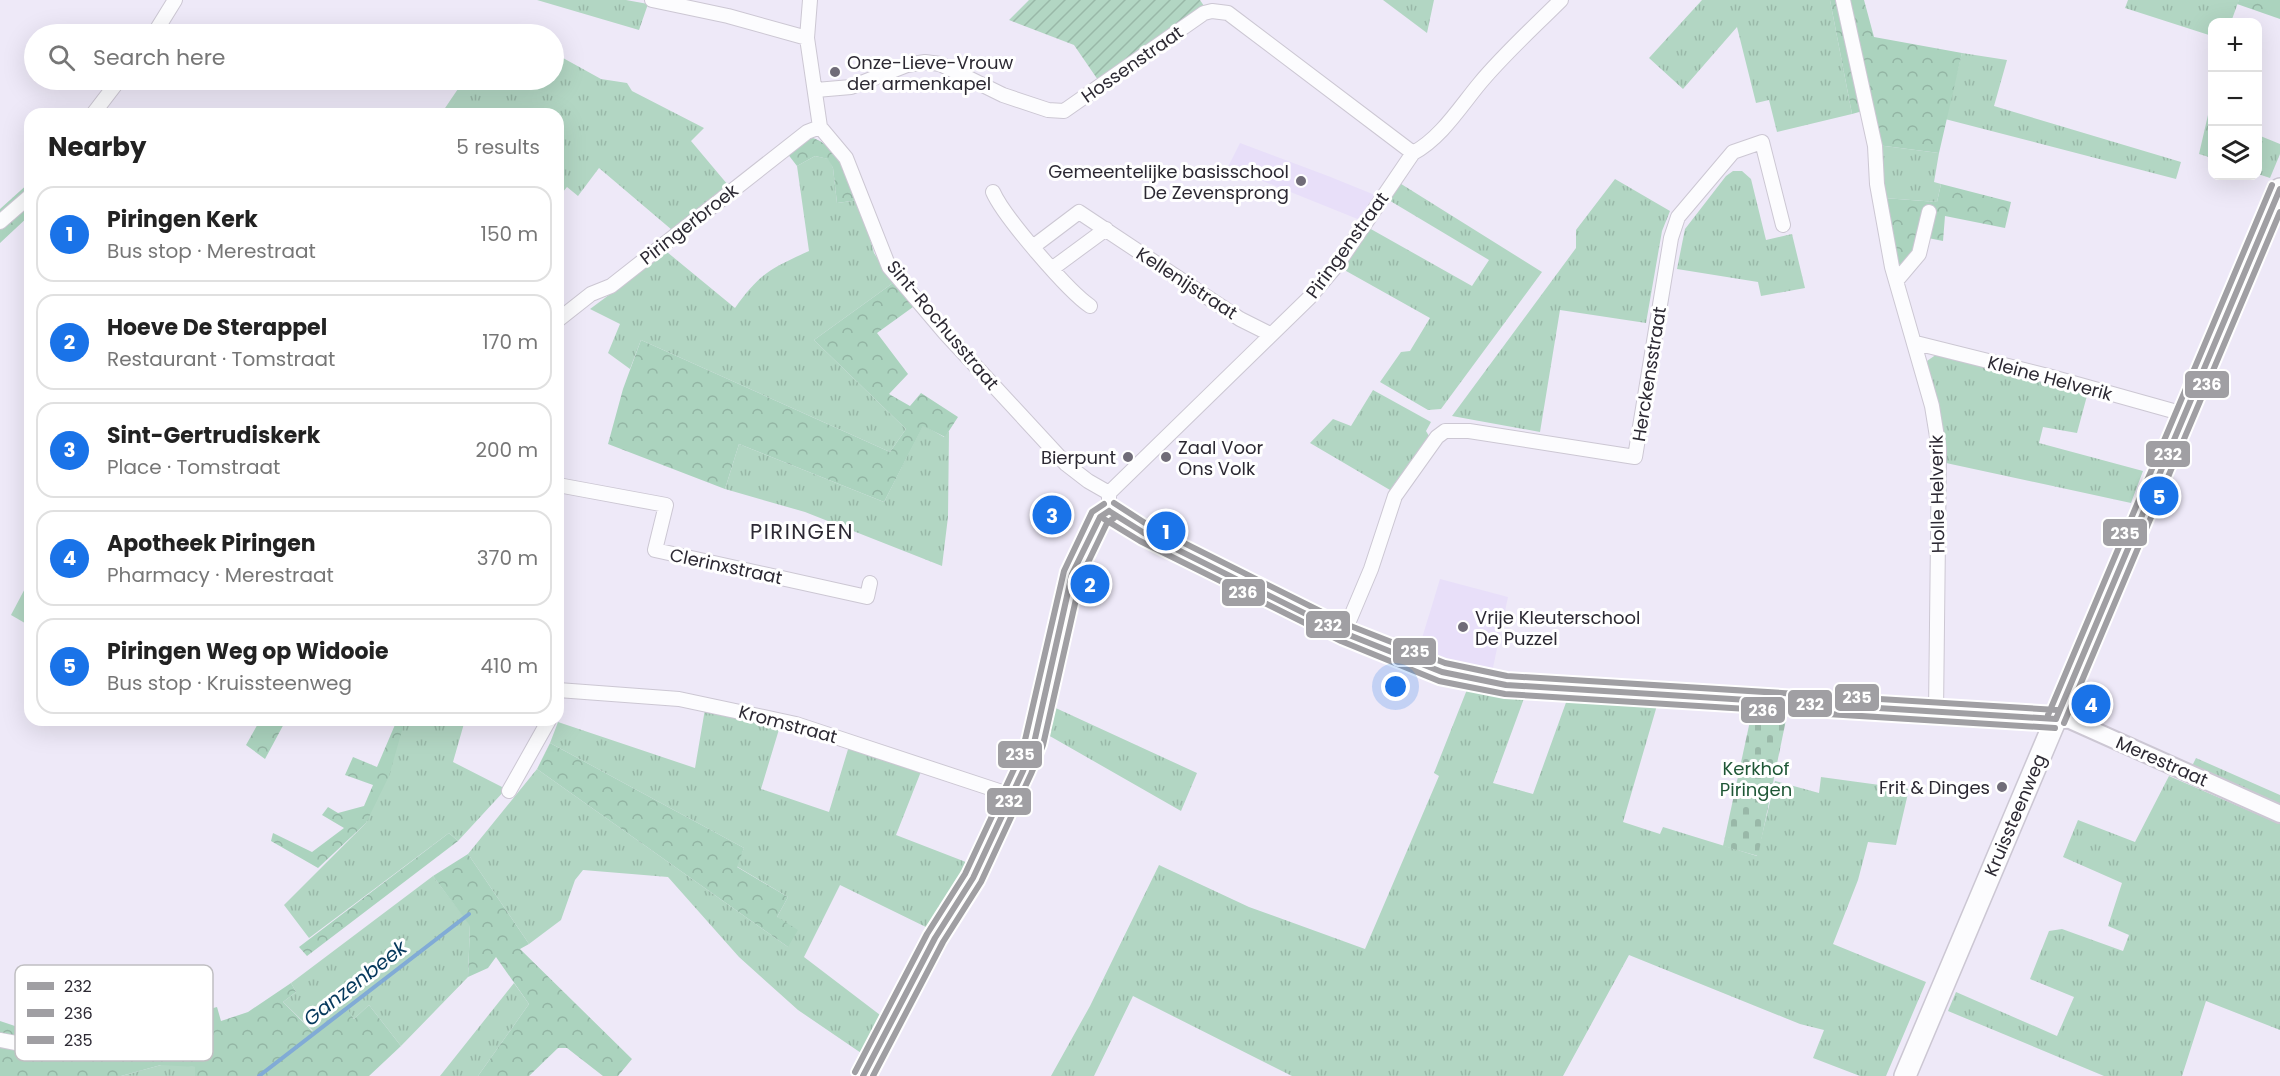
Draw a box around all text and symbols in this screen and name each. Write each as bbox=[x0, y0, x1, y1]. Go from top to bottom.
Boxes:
map controls bbox=[2208, 18, 2262, 180]
button: + bbox=[2208, 18, 2262, 72]
street label: Hossenstraat bbox=[1076, 20, 1188, 108]
search box bbox=[24, 24, 564, 90]
icon: search bbox=[45, 41, 78, 74]
text: Search here bbox=[93, 42, 226, 73]
place label: Onze-Lieve-Vrouw der armenkapel bbox=[847, 50, 1013, 96]
marker: Onze-Lieve-Vrouw der armenkapel bbox=[828, 65, 842, 79]
button: − bbox=[2208, 72, 2262, 126]
button: layers bbox=[2208, 126, 2262, 180]
text: Nearby bbox=[48, 129, 146, 165]
text: 5 results bbox=[456, 133, 540, 161]
place label: Gemeentelijke basisschool De Zevensprong bbox=[1048, 159, 1289, 205]
marker: Gemeentelijke basisschool De Zevensprong bbox=[1294, 174, 1308, 188]
street label: Piringerbroek bbox=[635, 177, 744, 270]
street label: Piringenstraat bbox=[1300, 187, 1394, 303]
text: Piringen Kerk bbox=[107, 204, 258, 235]
text: 1 bbox=[66, 220, 73, 248]
text: 150 m bbox=[481, 220, 538, 248]
text: Bus stop · Merestraat bbox=[107, 237, 316, 265]
street label: Kellenijstraat bbox=[1132, 241, 1242, 325]
street label: Sint-Rochusstraat bbox=[881, 255, 1005, 395]
street label: Herckensstraat bbox=[1626, 305, 1672, 443]
text: Hoeve De Sterappel bbox=[107, 312, 327, 343]
text: 2 bbox=[64, 328, 75, 356]
text: 170 m bbox=[482, 328, 538, 356]
text: Restaurant · Tomstraat bbox=[107, 345, 335, 373]
street label: Kleine Helverik bbox=[1985, 349, 2116, 407]
line badge: 236 bbox=[2184, 370, 2230, 399]
text: 236 bbox=[2192, 373, 2222, 396]
text: Sint-Gertrudiskerk bbox=[107, 420, 320, 451]
street label: Holle Helverik bbox=[1923, 434, 1951, 553]
place label: Zaal Voor Ons Volk bbox=[1178, 435, 1264, 481]
text: 3 bbox=[63, 436, 76, 464]
text: 200 m bbox=[475, 436, 538, 464]
line badge: 232 bbox=[2145, 440, 2191, 468]
text: 232 bbox=[2154, 443, 2182, 466]
place label: Bierpunt bbox=[1041, 445, 1116, 470]
marker: Bierpunt bbox=[1121, 450, 1135, 464]
marker: Zaal Voor Ons Volk bbox=[1159, 450, 1173, 464]
text: Place · Tomstraat bbox=[107, 453, 280, 481]
pin: 5 bbox=[2140, 474, 2178, 518]
pin: 3 bbox=[1032, 492, 1072, 538]
pin: 1 bbox=[1146, 508, 1186, 554]
district label: PIRINGEN bbox=[750, 517, 854, 546]
line badge: 235 bbox=[2102, 518, 2148, 547]
text: 235 bbox=[2110, 522, 2140, 545]
text: Apotheek Piringen bbox=[107, 528, 316, 559]
street label: Clerinxstraat bbox=[667, 542, 785, 590]
text: 4 bbox=[63, 544, 76, 572]
text: 370 m bbox=[477, 544, 538, 572]
text: Pharmacy · Merestraat bbox=[107, 561, 334, 589]
pin: 2 bbox=[1070, 562, 1110, 606]
line badge: 236 bbox=[1221, 578, 1266, 607]
text: 236 bbox=[1228, 581, 1258, 604]
place label: Vrije Kleuterschool De Puzzel bbox=[1475, 605, 1640, 651]
line badge: 232 bbox=[1305, 610, 1351, 639]
text: 232 bbox=[1314, 614, 1342, 637]
marker: Vrije Kleuterschool De Puzzel bbox=[1456, 620, 1470, 634]
text: Piringen Weg op Widooie bbox=[107, 636, 389, 667]
line badge: 235 bbox=[1392, 637, 1437, 666]
text: 235 bbox=[1400, 640, 1430, 663]
text: 5 bbox=[63, 652, 76, 680]
text: 410 m bbox=[481, 652, 538, 680]
text: Bus stop · Kruissteenweg bbox=[107, 669, 352, 697]
your location bbox=[1381, 672, 1410, 701]
pin: 4 bbox=[2072, 682, 2110, 726]
line badge: 235 bbox=[1834, 683, 1880, 712]
text: 235 bbox=[1842, 686, 1872, 709]
line badge: 232 bbox=[1787, 689, 1833, 718]
text: 232 bbox=[1796, 693, 1824, 716]
line badge: 236 bbox=[1740, 696, 1786, 724]
street label: Kromstraat bbox=[736, 699, 840, 749]
text: 236 bbox=[1748, 699, 1778, 722]
street label: Merestraat bbox=[2112, 730, 2212, 792]
line badge: 235 bbox=[997, 740, 1043, 769]
text: 235 bbox=[1005, 743, 1035, 766]
street label: Kruissteenweg bbox=[1978, 750, 2052, 880]
park label: Kerkhof Piringen bbox=[1720, 756, 1792, 802]
place label: Frit & Dinges bbox=[1879, 775, 1990, 800]
marker: Frit & Dinges bbox=[1995, 780, 2009, 794]
line badge: 232 bbox=[986, 787, 1032, 816]
text: 232 bbox=[995, 790, 1023, 813]
water label: Ganzenbeek bbox=[297, 933, 414, 1032]
legend bbox=[15, 965, 213, 1061]
text: 232 bbox=[64, 975, 92, 998]
text: 236 bbox=[64, 1002, 93, 1025]
text: 235 bbox=[64, 1029, 93, 1052]

